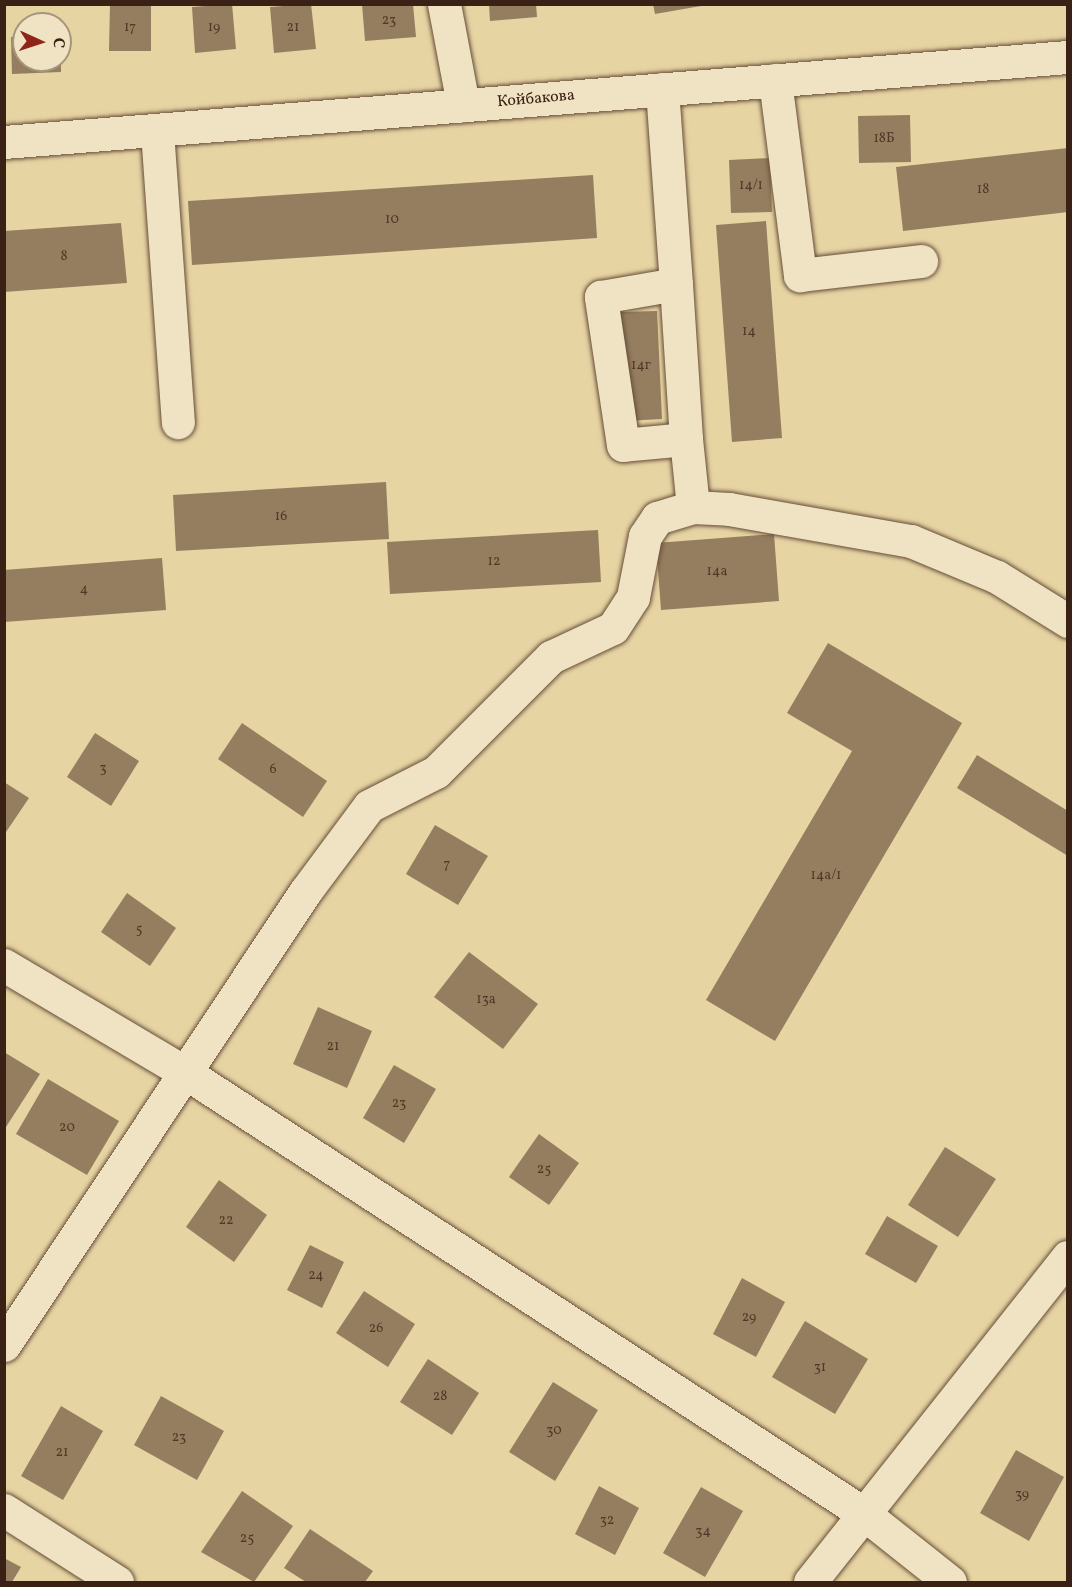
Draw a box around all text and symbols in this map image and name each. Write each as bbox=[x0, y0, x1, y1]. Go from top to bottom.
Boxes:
north arrow bbox=[12, 12, 72, 72]
house number: 23 bbox=[382, 13, 396, 29]
house number: 17 bbox=[124, 20, 136, 36]
house number: 19 bbox=[208, 20, 220, 36]
house number: 21 bbox=[287, 20, 299, 36]
text: С bbox=[47, 37, 69, 49]
street label: Койбакова bbox=[496, 86, 576, 112]
house number: 18Б bbox=[873, 131, 895, 147]
house number: 14/1 bbox=[739, 178, 763, 194]
house number: 18 bbox=[977, 182, 989, 198]
house number: 10 bbox=[385, 212, 399, 228]
house number: 8 bbox=[60, 249, 68, 265]
house number: 14 bbox=[742, 324, 756, 340]
house number: 14г bbox=[631, 358, 651, 374]
house number: 16 bbox=[275, 509, 287, 525]
house number: 12 bbox=[488, 554, 500, 570]
house number: 14а bbox=[707, 564, 727, 580]
house number: 4 bbox=[80, 582, 88, 598]
house number: 3 bbox=[99, 761, 107, 777]
house number: 6 bbox=[269, 762, 277, 778]
house number: 7 bbox=[444, 857, 450, 873]
house number: 14а/1 bbox=[811, 868, 841, 884]
house number: 5 bbox=[136, 922, 142, 938]
house number: 13а bbox=[476, 992, 496, 1008]
house number: 21 bbox=[327, 1039, 339, 1055]
house number: 23 bbox=[392, 1096, 406, 1112]
house number: 20 bbox=[59, 1120, 75, 1136]
house number: 25 bbox=[537, 1162, 551, 1178]
house number: 22 bbox=[218, 1213, 234, 1229]
house number: 24 bbox=[308, 1268, 324, 1284]
house number: 29 bbox=[742, 1310, 756, 1326]
house number: 26 bbox=[369, 1321, 383, 1337]
house number: 31 bbox=[814, 1360, 826, 1376]
house number: 28 bbox=[433, 1389, 447, 1405]
house number: 30 bbox=[546, 1423, 562, 1439]
house number: 23 bbox=[172, 1430, 186, 1446]
house number: 21 bbox=[56, 1445, 68, 1461]
house number: 39 bbox=[1015, 1487, 1029, 1503]
house number: 32 bbox=[600, 1513, 614, 1529]
house number: 34 bbox=[695, 1524, 711, 1540]
house number: 25 bbox=[240, 1531, 254, 1547]

